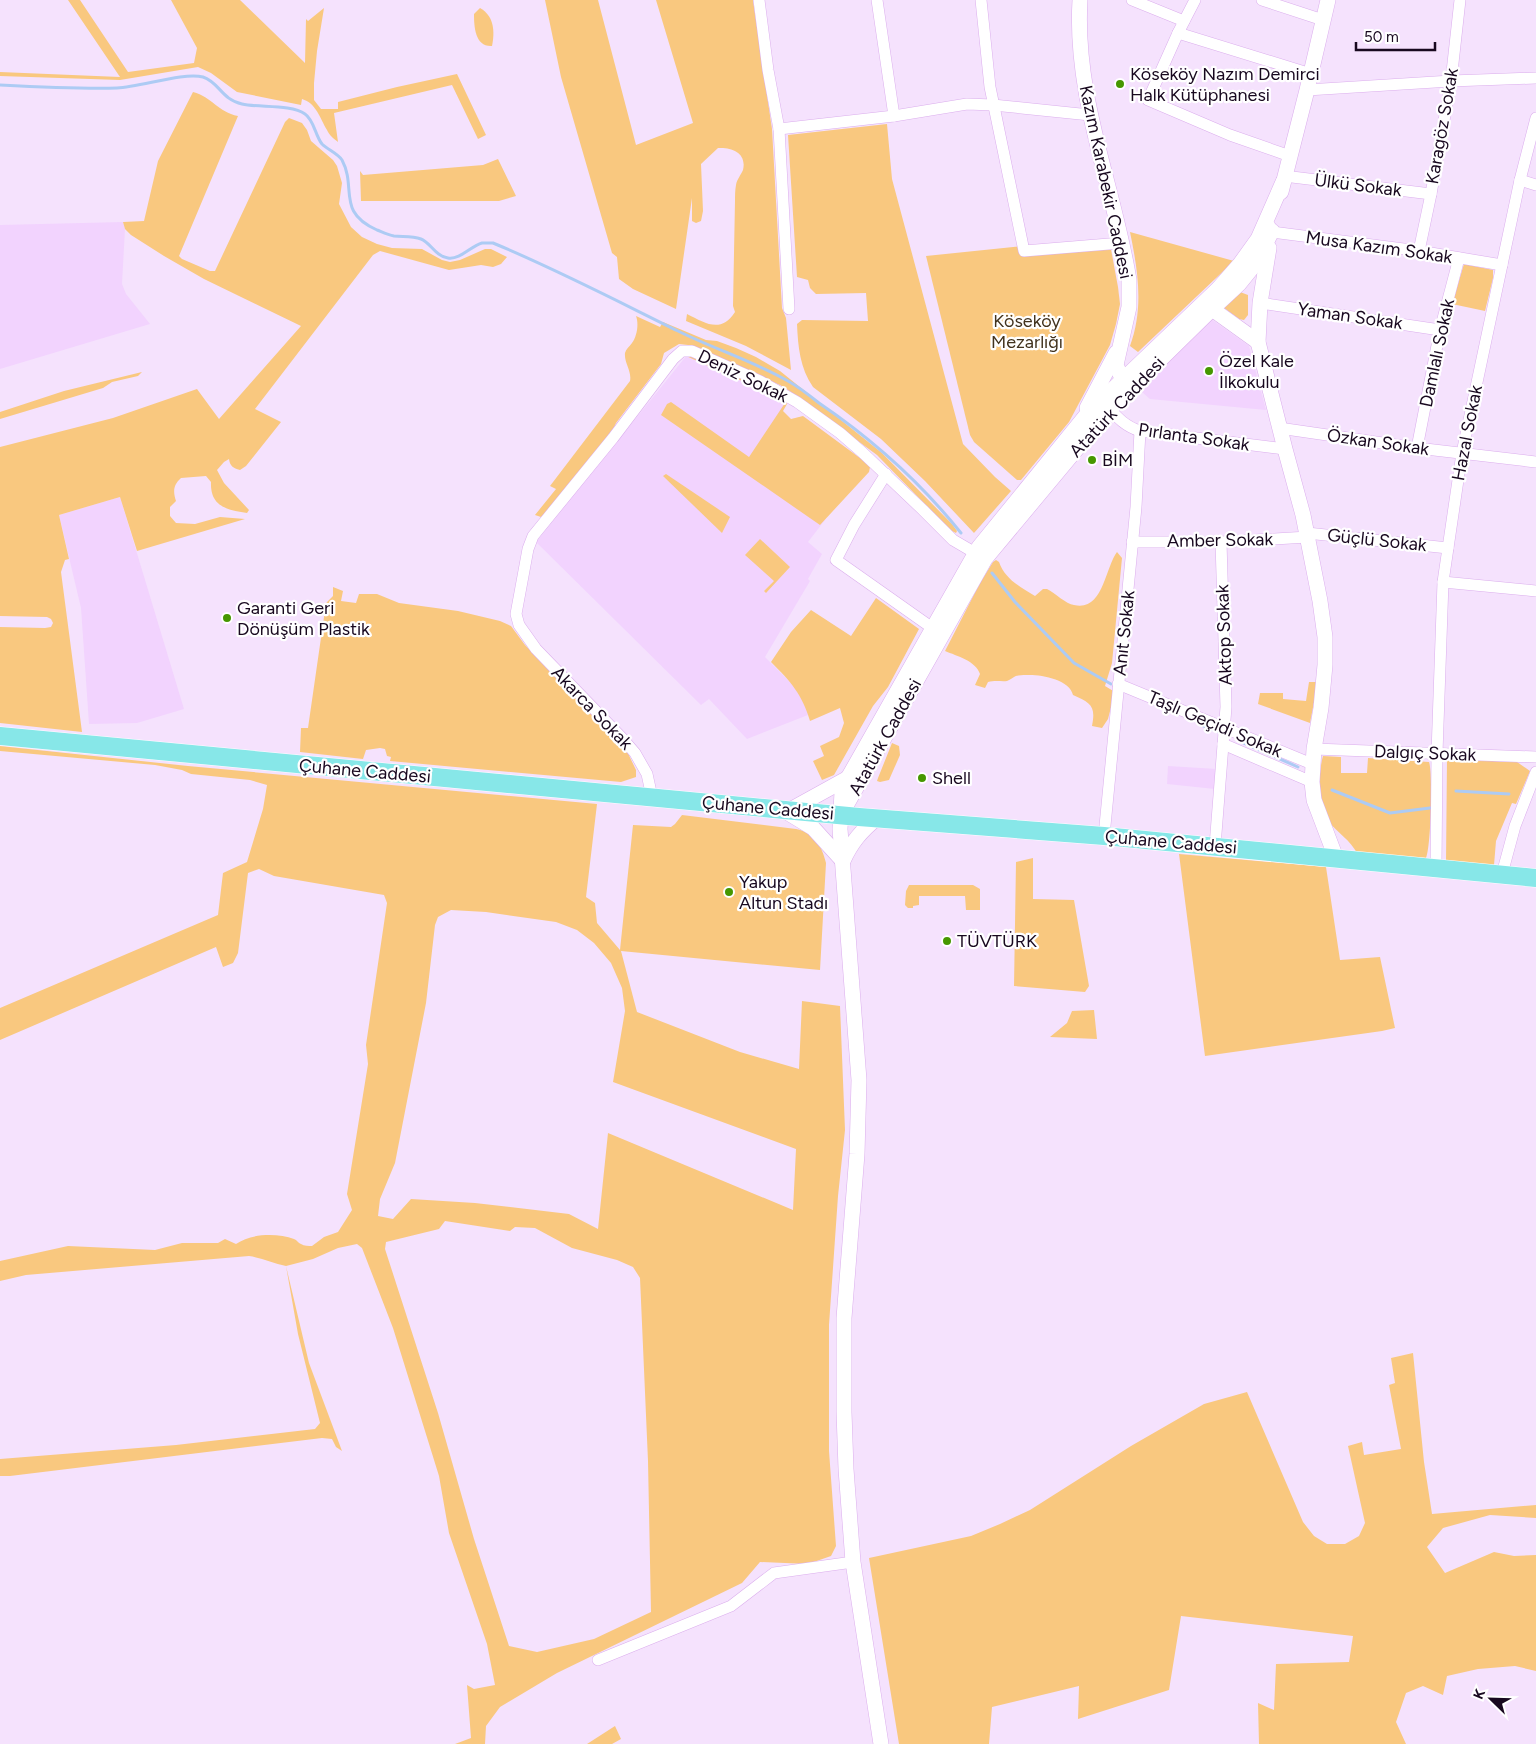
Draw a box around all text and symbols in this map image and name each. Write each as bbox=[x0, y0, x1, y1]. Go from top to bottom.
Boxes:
scale bar bbox=[1356, 20, 1435, 52]
text: 50 m bbox=[1364, 28, 1399, 46]
place label: Köseköy Nazım Demirci Halk Kütüphanesi bbox=[1130, 63, 1320, 106]
street label: Karagöz Sokak bbox=[1421, 66, 1463, 186]
marker: Köseköy Nazım Demirci Halk Kütüphanesi bbox=[1114, 78, 1126, 90]
street label: Kazım Karabekir Caddesi bbox=[1075, 83, 1137, 281]
street label: Ülkü Sokak bbox=[1313, 169, 1403, 201]
street label: Musa Kazım Sokak bbox=[1304, 226, 1454, 268]
street label: Damlalı Sokak bbox=[1415, 296, 1459, 409]
street label: Yaman Sokak bbox=[1296, 298, 1404, 334]
park label: Köseköy Mezarlığı bbox=[991, 310, 1063, 353]
street label: Deniz Sokak bbox=[694, 345, 792, 407]
place label: Özel Kale İlkokulu bbox=[1219, 350, 1294, 393]
street label: Atatürk Caddesi bbox=[1065, 352, 1169, 462]
marker: Özel Kale İlkokulu bbox=[1203, 365, 1215, 377]
street label: Hazal Sokak bbox=[1447, 383, 1487, 483]
street label: Pırlanta Sokak bbox=[1137, 418, 1251, 456]
street label: Özkan Sokak bbox=[1325, 424, 1431, 460]
place label: BİM bbox=[1102, 449, 1133, 471]
marker: BİM bbox=[1086, 454, 1098, 466]
street label: Güçlü Sokak bbox=[1326, 524, 1428, 556]
street label: Amber Sokak bbox=[1167, 528, 1274, 552]
street label: Aktop Sokak bbox=[1211, 584, 1237, 686]
street label: Anıt Sokak bbox=[1109, 589, 1139, 677]
place label: Garanti Geri Dönüşüm Plastik bbox=[237, 597, 370, 640]
marker: Garanti Geri Dönüşüm Plastik bbox=[221, 612, 233, 624]
street label: Akarca Sokak bbox=[547, 662, 637, 754]
street label: Atatürk Caddesi bbox=[844, 675, 926, 799]
street label: Taşlı Geçidi Sokak bbox=[1145, 686, 1286, 762]
street label: Dalgıç Sokak bbox=[1373, 740, 1477, 766]
street label: Çuhane Caddesi bbox=[298, 754, 432, 788]
place label: Shell bbox=[932, 767, 971, 789]
marker: Shell bbox=[916, 772, 928, 784]
street label: Çuhane Caddesi bbox=[701, 791, 835, 825]
street label: Çuhane Caddesi bbox=[1104, 825, 1238, 859]
place label: Yakup Altun Stadı bbox=[739, 871, 828, 914]
marker: Yakup Altun Stadı bbox=[723, 886, 735, 898]
place label: TÜVTÜRK bbox=[957, 930, 1037, 952]
marker: TÜVTÜRK bbox=[941, 935, 953, 947]
north arrow bbox=[1466, 1674, 1516, 1724]
text: K bbox=[1470, 1686, 1489, 1702]

